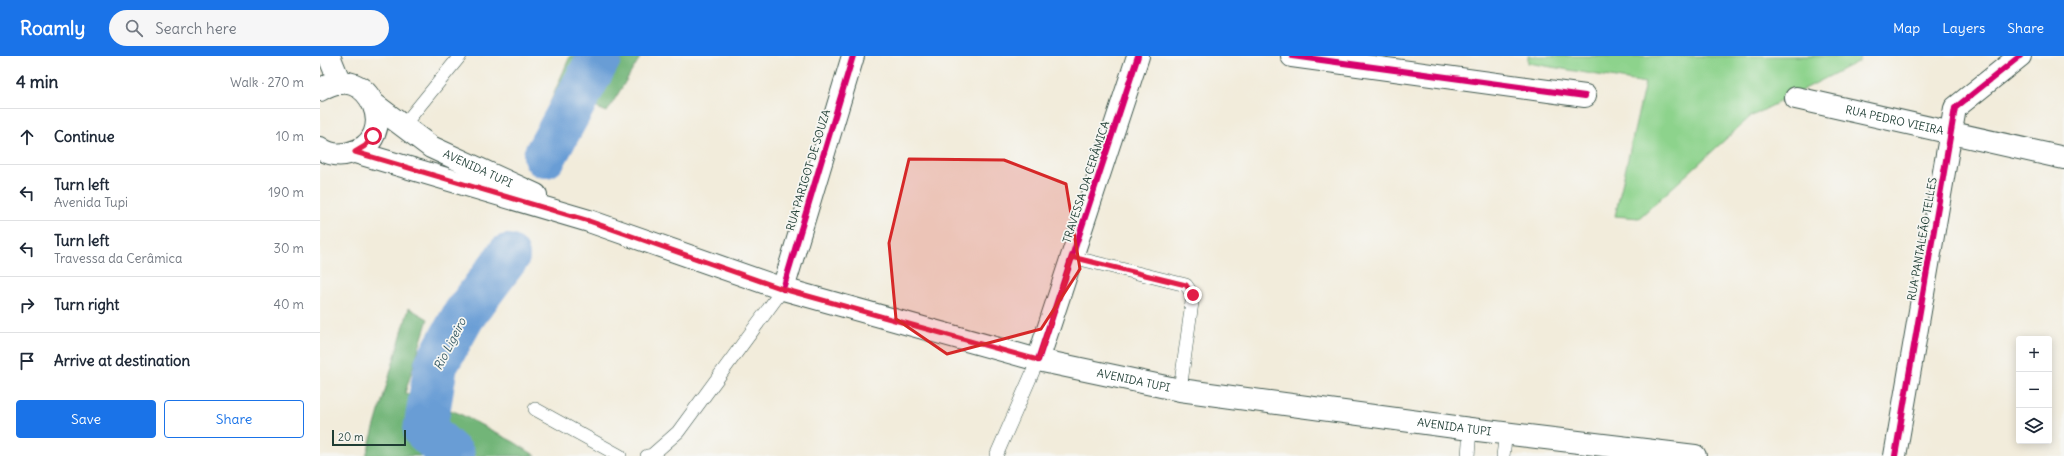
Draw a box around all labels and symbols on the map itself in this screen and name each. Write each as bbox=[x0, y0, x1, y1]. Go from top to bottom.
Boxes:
street label: RUA PEDRO VIEIRA bbox=[1844, 102, 1945, 138]
street label: RUA PARIGOT DE SOUZA bbox=[783, 108, 833, 232]
street label: TRAVESSA DA CERÂMICA bbox=[1059, 119, 1112, 245]
route start bbox=[364, 127, 382, 145]
street label: AVENIDA TUPI bbox=[441, 147, 515, 190]
street label: RUA PANTALEÃO TELLES bbox=[1904, 176, 1940, 302]
route end bbox=[1184, 286, 1202, 304]
water label: Rio Ligeiro bbox=[430, 314, 470, 372]
street label: AVENIDA TUPI bbox=[1096, 366, 1172, 395]
street label: AVENIDA TUPI bbox=[1416, 415, 1492, 439]
scale bar bbox=[332, 428, 406, 447]

